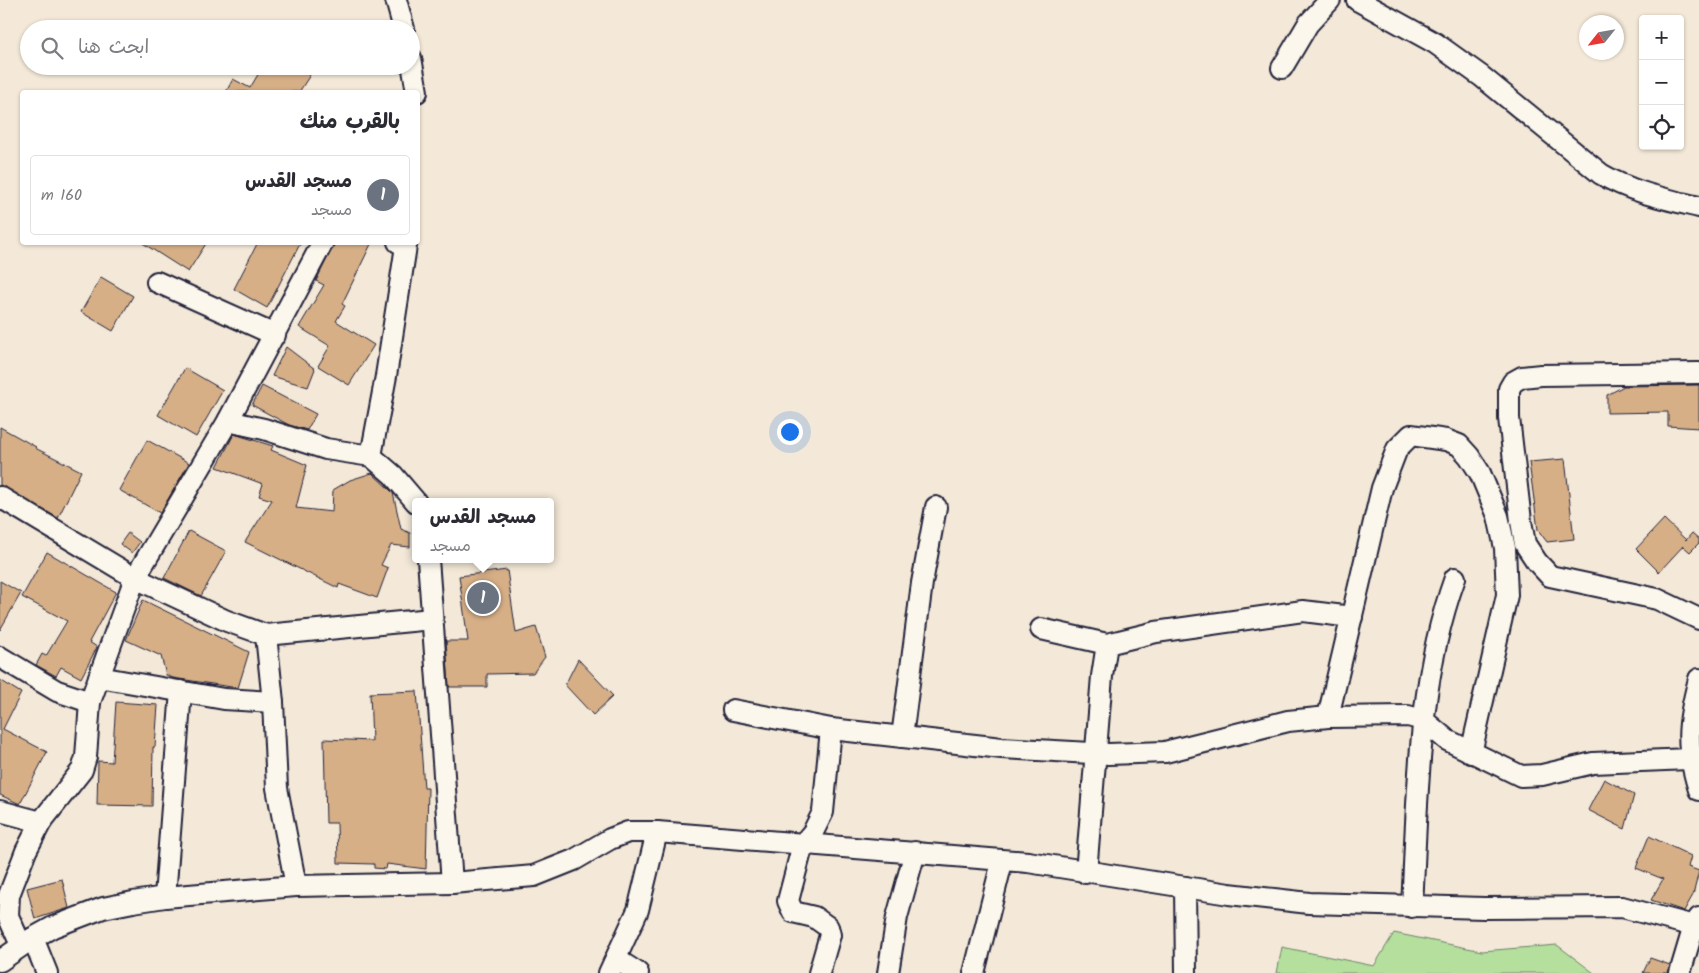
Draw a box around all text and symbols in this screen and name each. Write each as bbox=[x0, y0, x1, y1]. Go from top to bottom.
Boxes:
north arrow bbox=[1579, 15, 1624, 60]
map controls bbox=[1639, 15, 1684, 150]
button: + bbox=[1639, 15, 1684, 60]
search box bbox=[20, 20, 420, 75]
text: ابحث هنا bbox=[78, 33, 149, 63]
icon: search bbox=[38, 34, 66, 62]
button: − bbox=[1639, 60, 1684, 105]
button: locate bbox=[1639, 105, 1684, 150]
text: بالقرب منك bbox=[300, 106, 400, 139]
text: مسجد القدس bbox=[245, 167, 352, 197]
text: 160 m bbox=[41, 183, 82, 208]
text: 1 bbox=[381, 183, 385, 208]
text: مسجد bbox=[311, 198, 352, 223]
your location bbox=[777, 419, 803, 445]
popup bbox=[412, 498, 554, 563]
text: مسجد القدس bbox=[430, 503, 536, 533]
text: مسجد bbox=[430, 534, 471, 559]
pin: 1 bbox=[467, 579, 499, 617]

